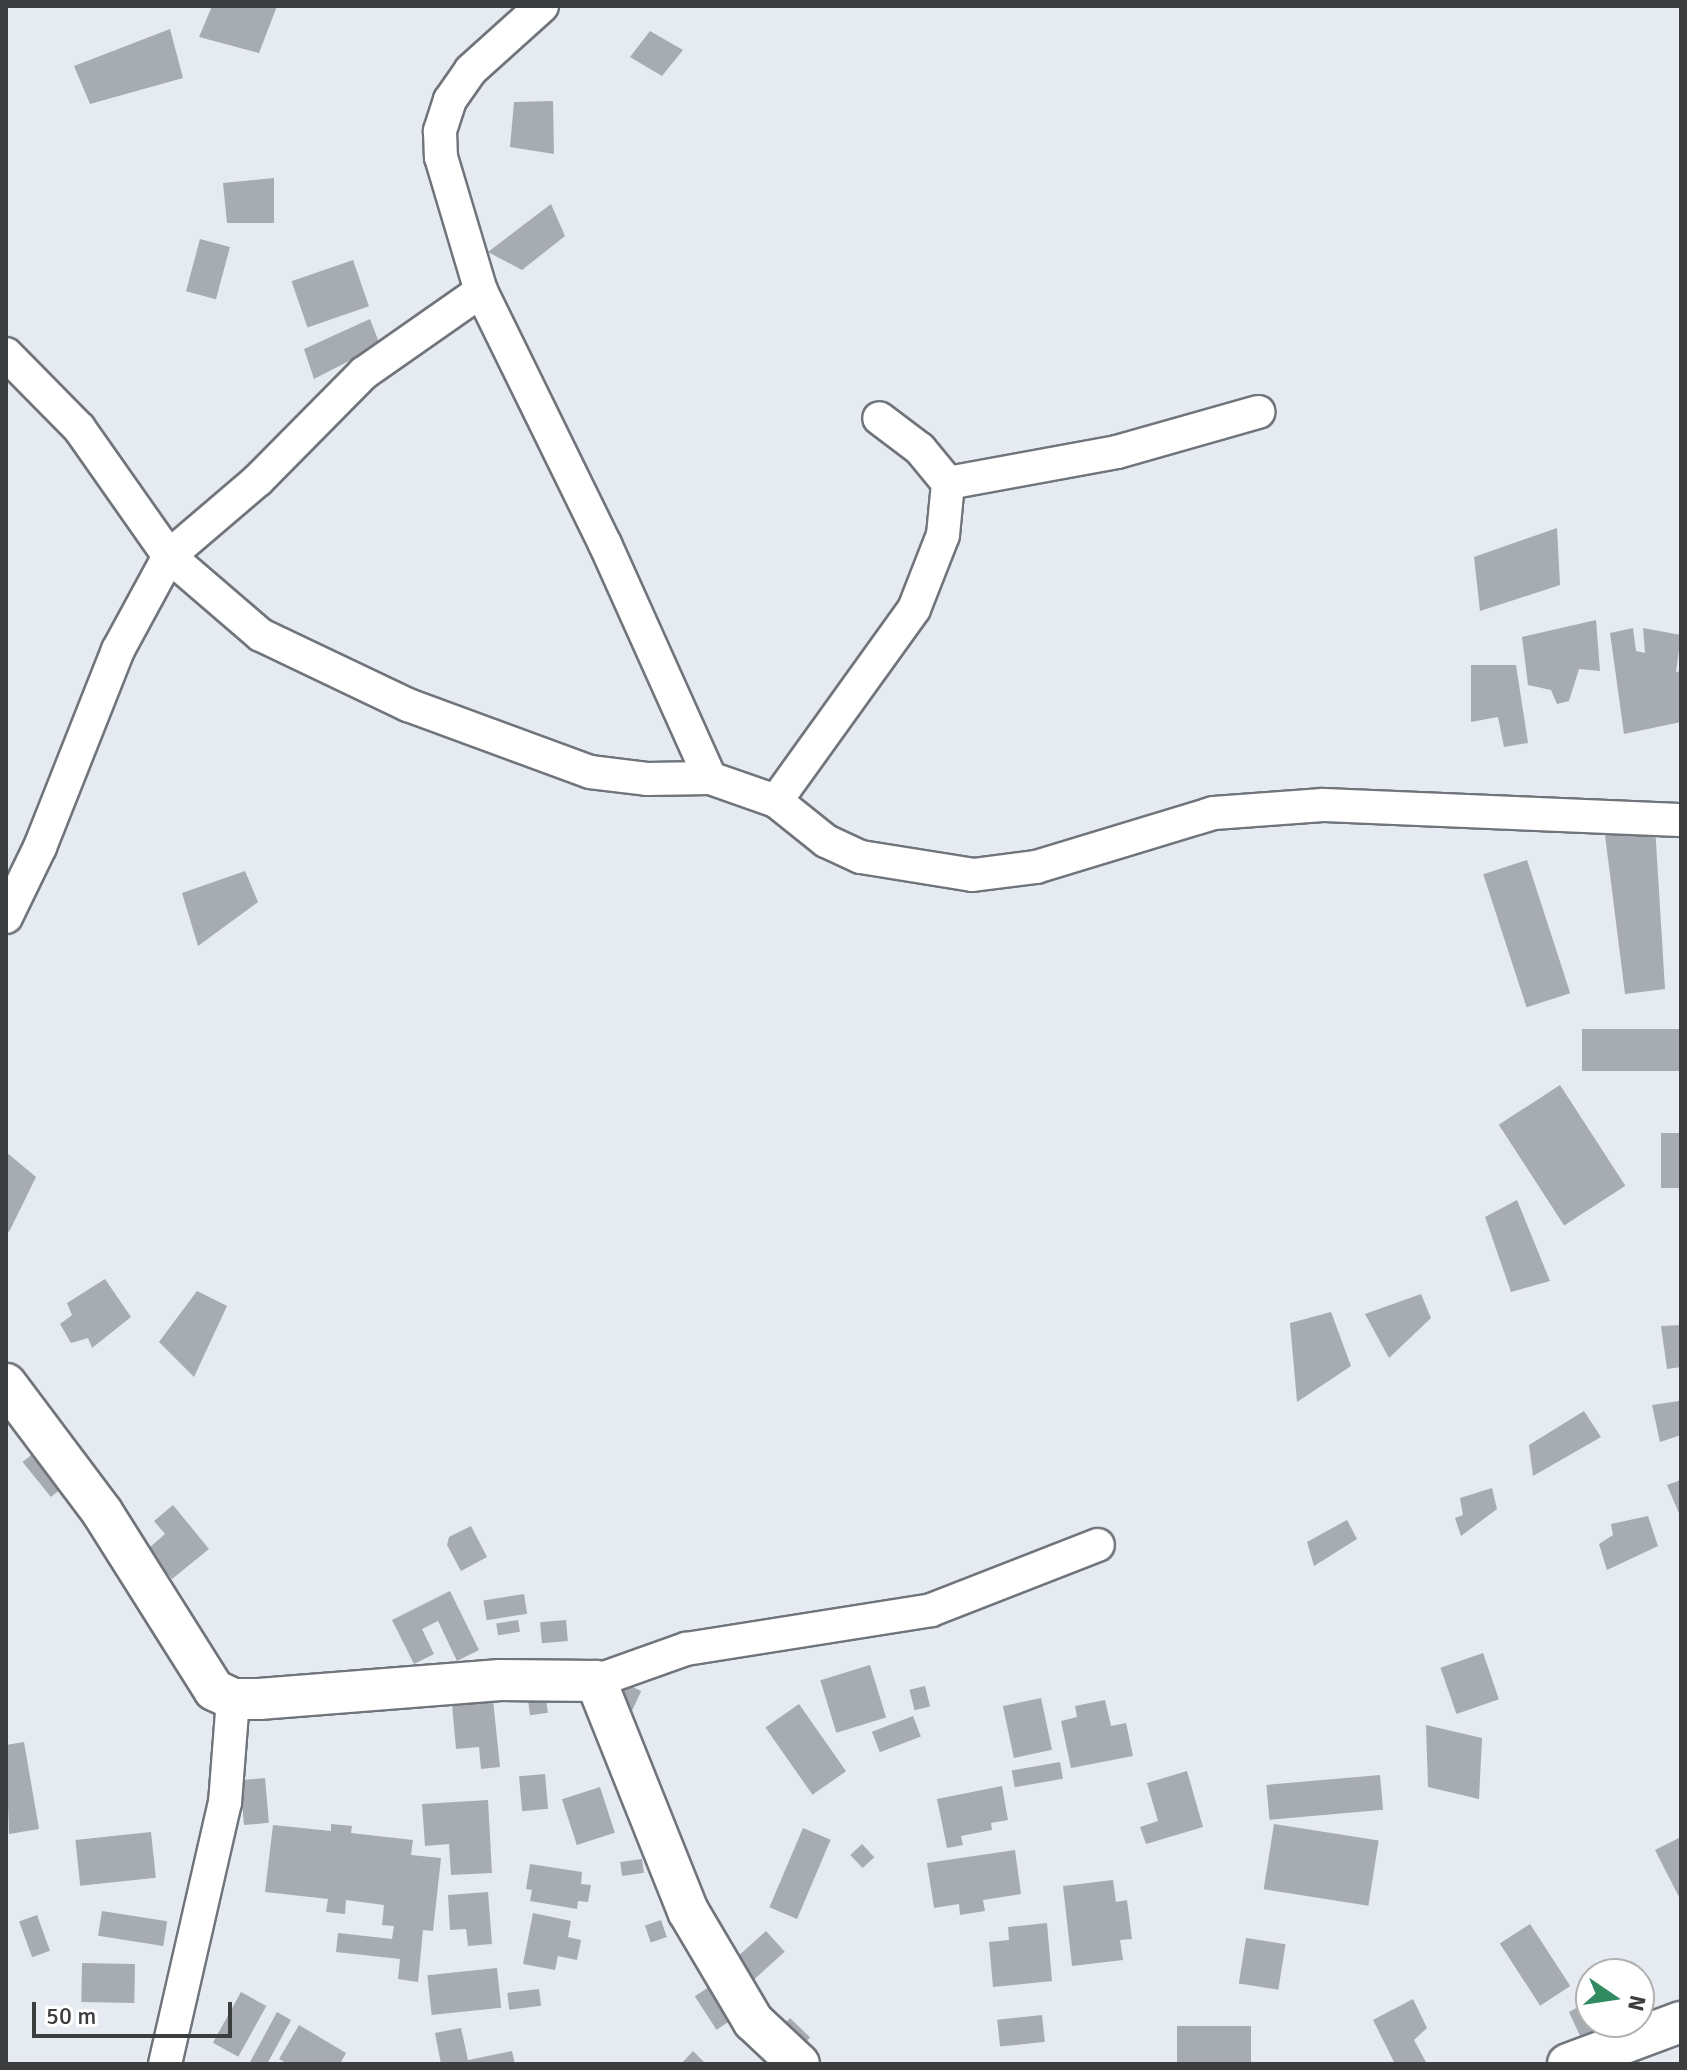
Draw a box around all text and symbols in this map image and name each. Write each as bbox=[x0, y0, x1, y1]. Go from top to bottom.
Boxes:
north arrow bbox=[1575, 1958, 1655, 2038]
scale bar bbox=[36, 1986, 236, 2036]
text: N bbox=[1622, 1993, 1652, 2014]
text: 50 m bbox=[46, 2001, 96, 2031]

